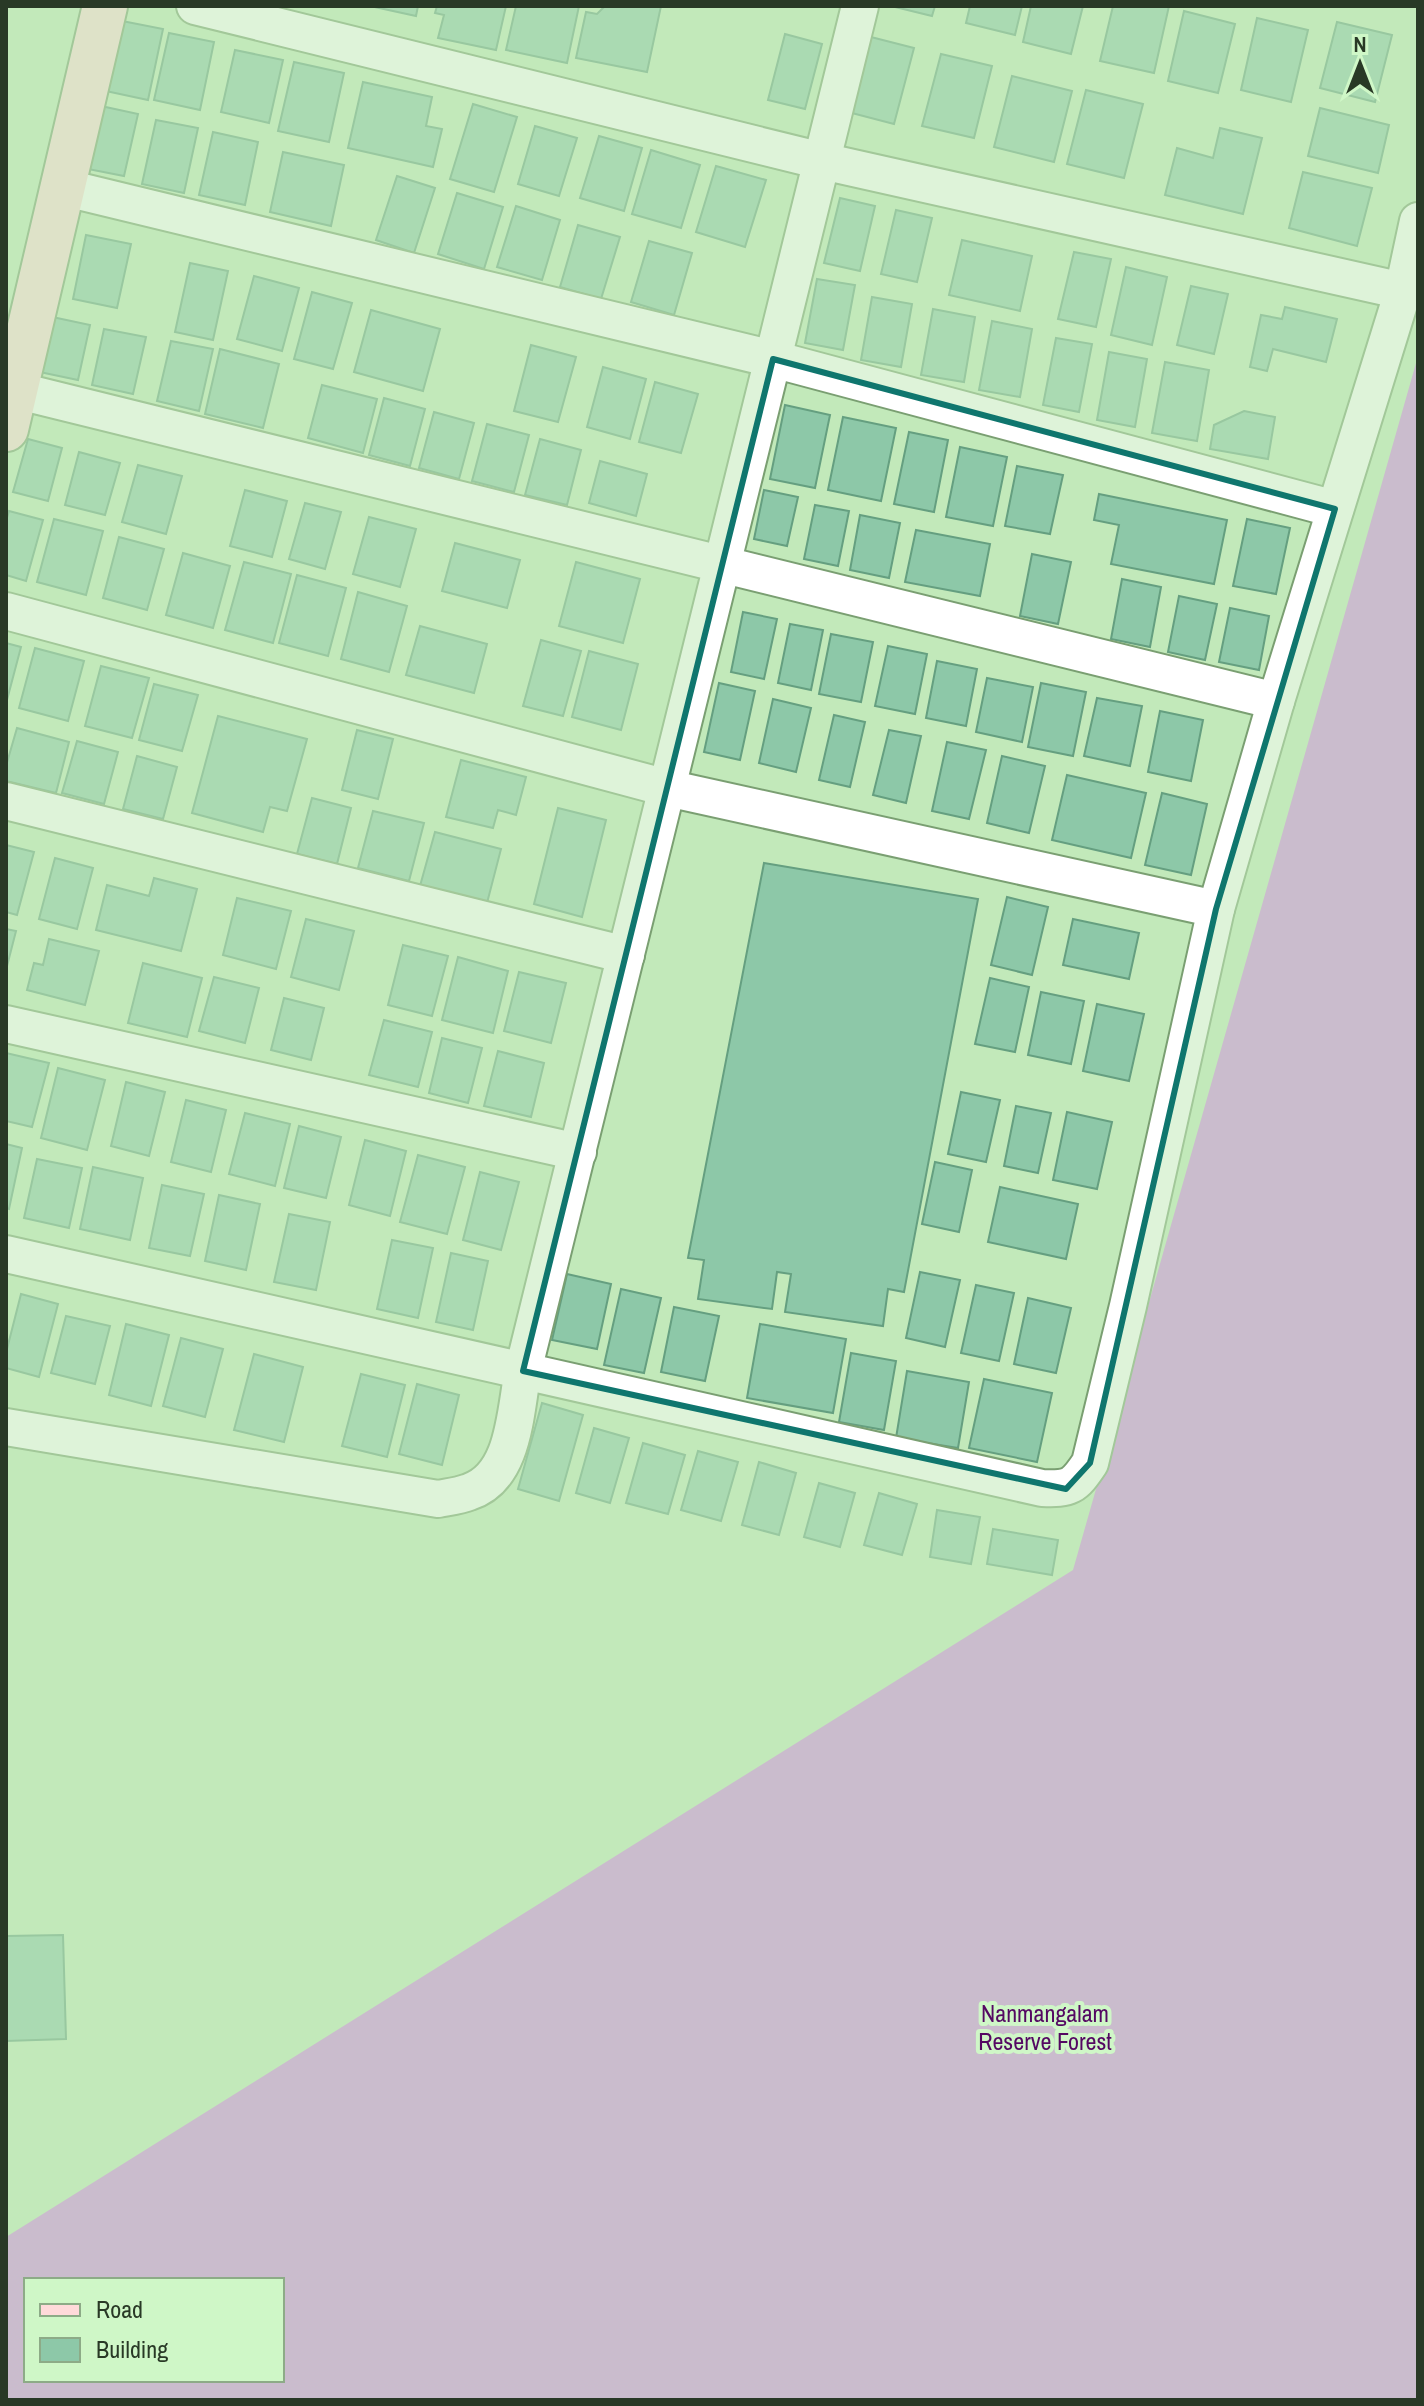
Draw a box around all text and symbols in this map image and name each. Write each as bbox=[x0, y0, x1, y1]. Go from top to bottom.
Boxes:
north arrow bbox=[1320, 24, 1400, 104]
text: N bbox=[1353, 29, 1367, 59]
park label: Nanmangalam Reserve Forest bbox=[978, 1997, 1112, 2057]
legend bbox=[24, 2278, 284, 2382]
text: Road bbox=[96, 2293, 143, 2325]
text: Building bbox=[96, 2333, 168, 2365]

